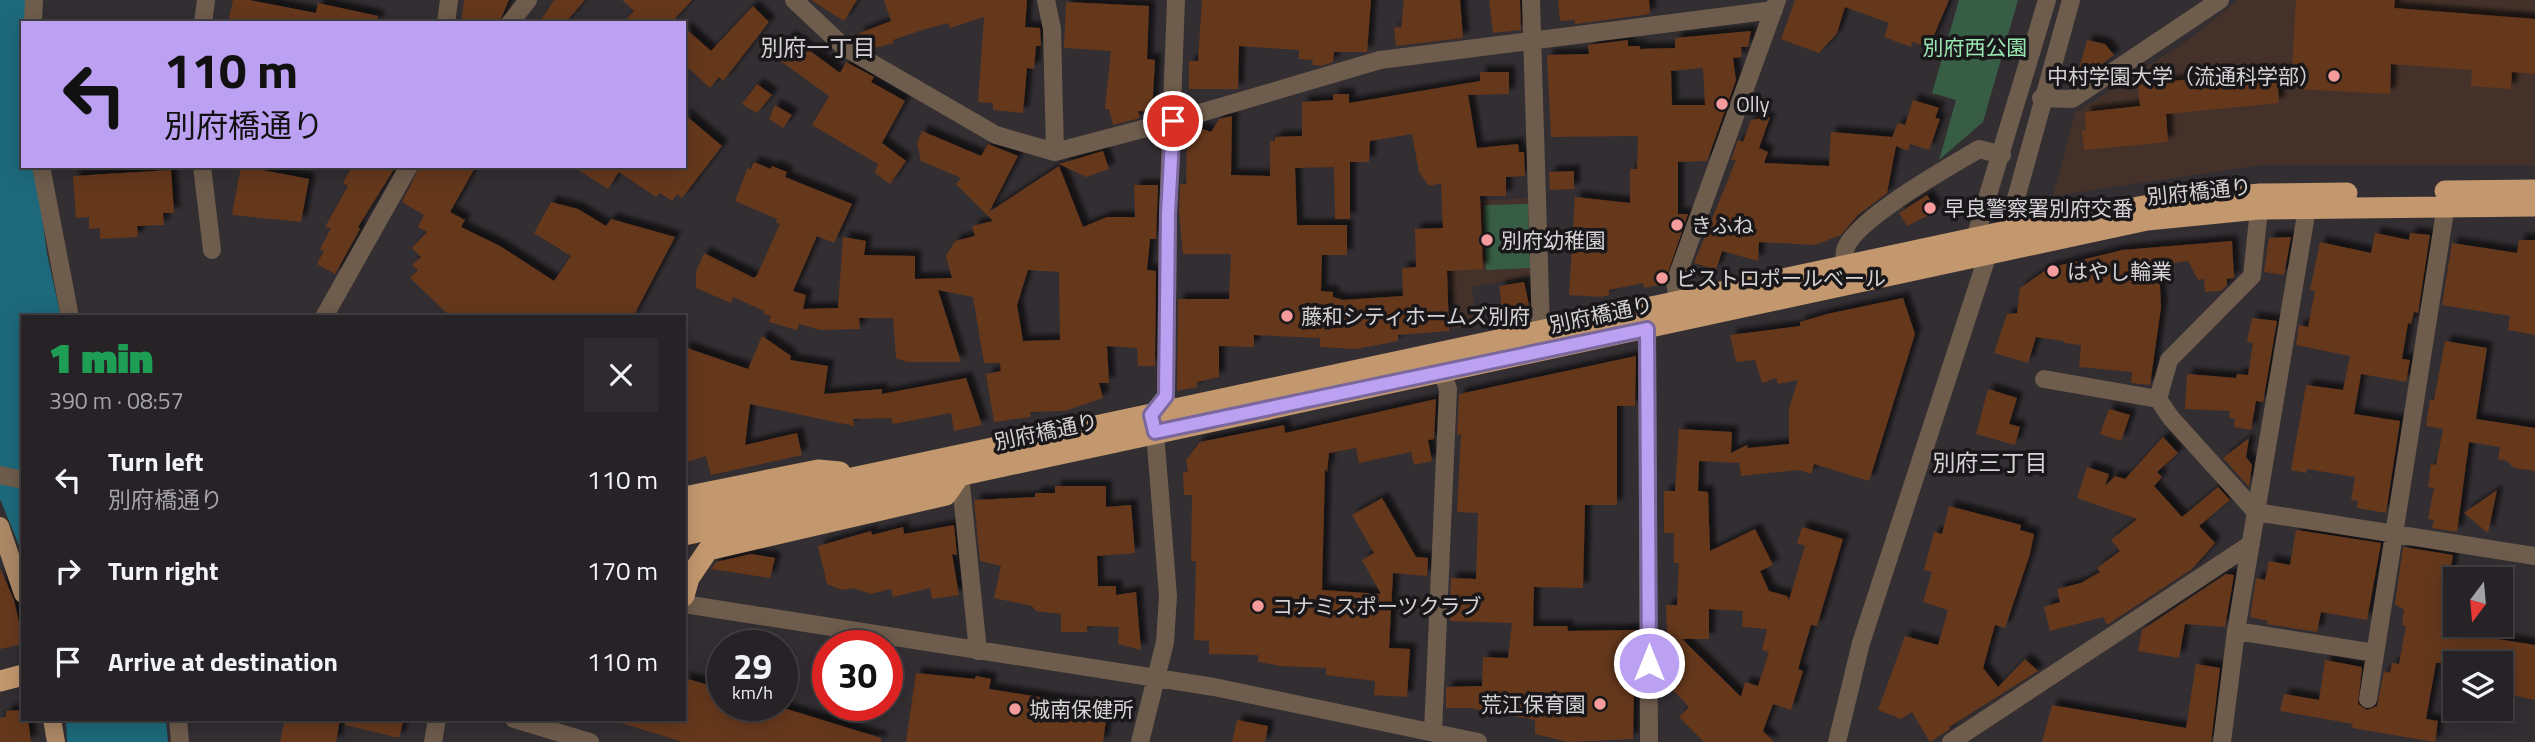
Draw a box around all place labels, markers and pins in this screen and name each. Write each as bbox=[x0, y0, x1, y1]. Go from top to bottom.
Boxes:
place label: 中村学園大学（流通科学部） bbox=[2047, 60, 2320, 92]
marker: 中村学園大学（流通科学部） bbox=[2326, 68, 2342, 84]
place label: Olly bbox=[1736, 88, 1770, 120]
pin bbox=[1143, 91, 1203, 151]
marker: Olly bbox=[1714, 96, 1730, 112]
place label: 早良警察署別府交番 bbox=[1944, 192, 2133, 224]
marker: 早良警察署別府交番 bbox=[1922, 200, 1938, 216]
place label: きふね bbox=[1691, 209, 1754, 241]
marker: きふね bbox=[1669, 217, 1685, 233]
place label: 別府幼稚園 bbox=[1501, 224, 1606, 256]
marker: 別府幼稚園 bbox=[1479, 232, 1495, 248]
place label: はやし輪業 bbox=[2067, 255, 2172, 287]
place label: ビストロポールべール bbox=[1676, 262, 1886, 294]
marker: はやし輪業 bbox=[2045, 263, 2061, 279]
marker: ビストロポールべール bbox=[1654, 270, 1670, 286]
place label: 藤和シティホームズ別府 bbox=[1301, 300, 1530, 332]
marker: 藤和シティホームズ別府 bbox=[1279, 308, 1295, 324]
place label: コナミスポーツクラブ bbox=[1272, 590, 1482, 622]
marker: コナミスポーツクラブ bbox=[1250, 598, 1266, 614]
place label: 荒江保育園 bbox=[1481, 688, 1586, 720]
place label: 城南保健所 bbox=[1029, 693, 1134, 725]
marker: 荒江保育園 bbox=[1592, 696, 1608, 712]
marker: 城南保健所 bbox=[1007, 701, 1023, 717]

